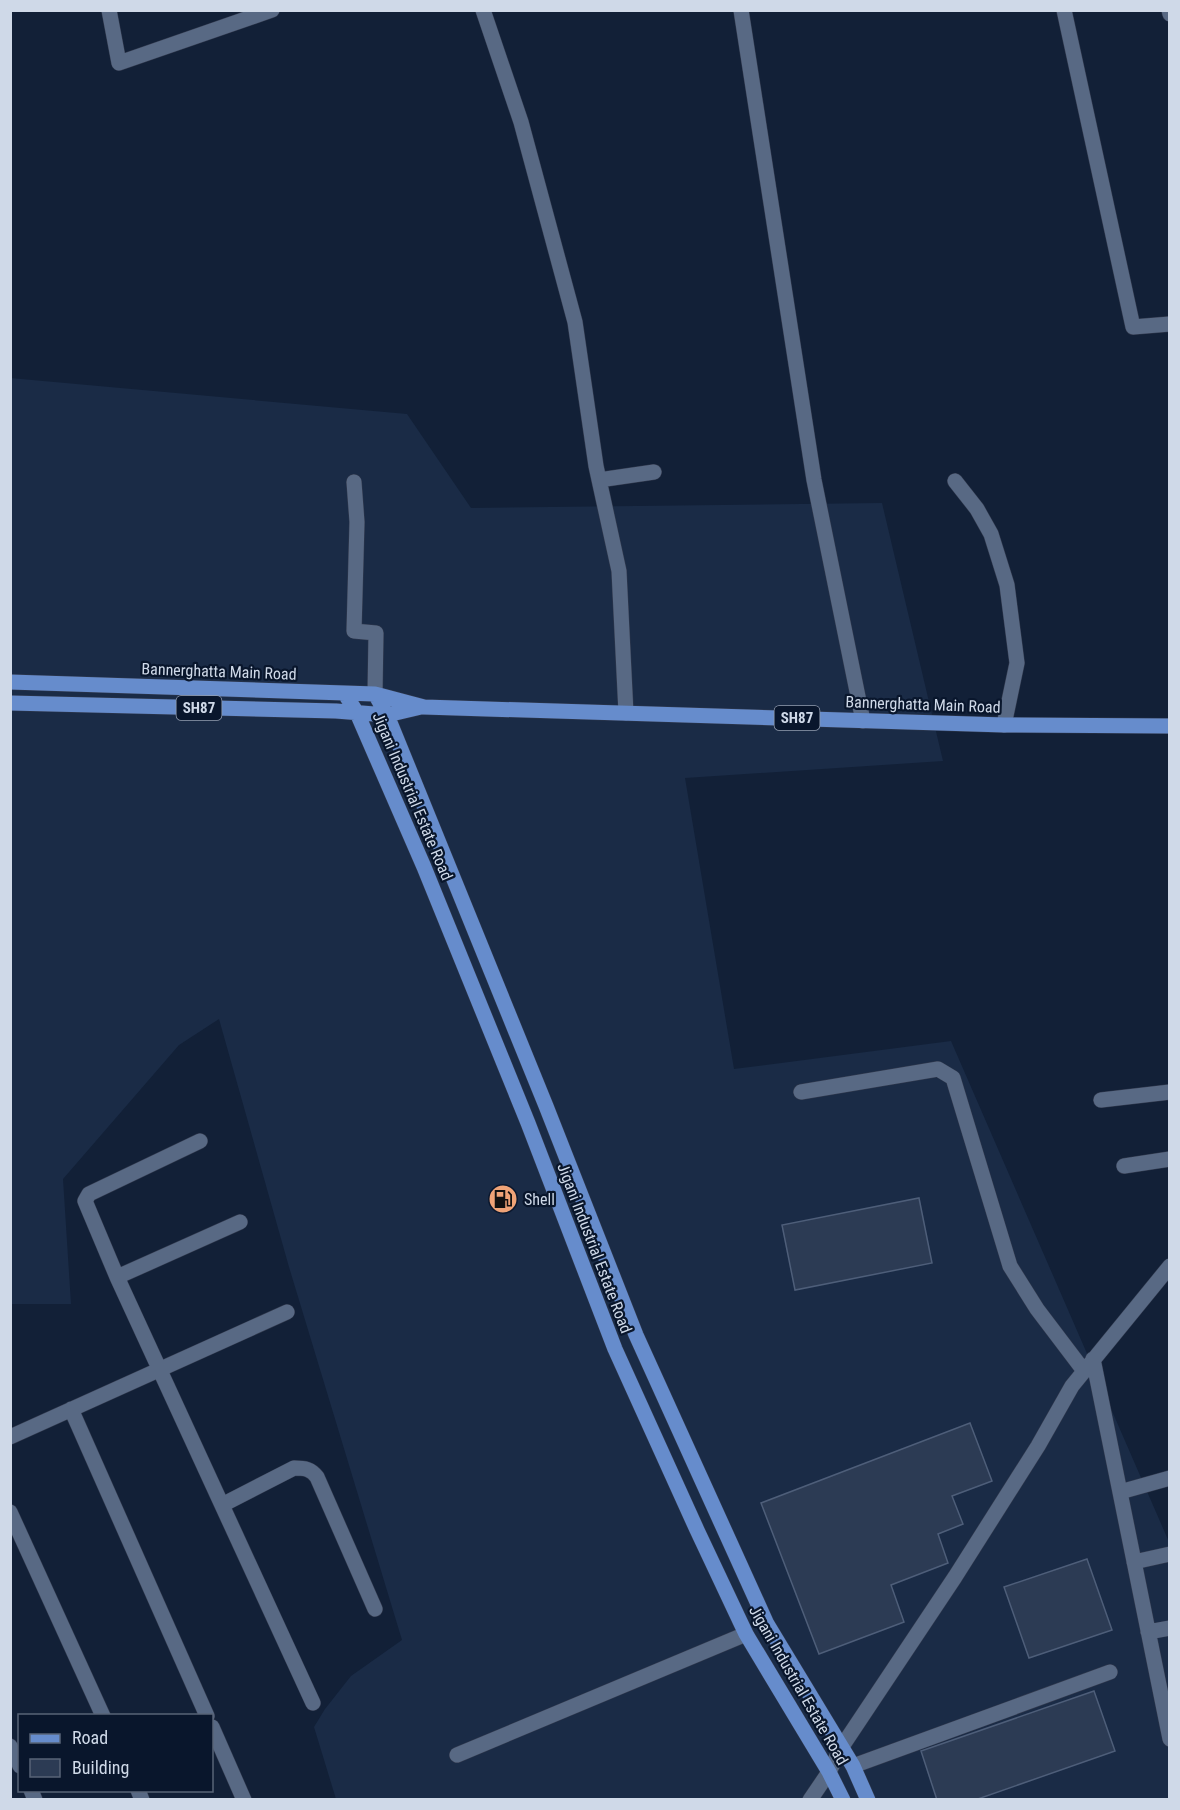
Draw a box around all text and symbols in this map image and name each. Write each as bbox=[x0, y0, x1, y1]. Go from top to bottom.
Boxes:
street label: Bannerghatta Main Road bbox=[141, 659, 297, 684]
street label: Bannerghatta Main Road bbox=[845, 692, 1001, 717]
road number: SH87 bbox=[176, 696, 222, 720]
road number: SH87 bbox=[774, 706, 820, 730]
street label: Jigani Industrial Estate Road bbox=[368, 709, 457, 883]
street label: Jigani Industrial Estate Road bbox=[553, 1160, 636, 1336]
fuel station icon: Shell bbox=[487, 1183, 519, 1215]
place label: Shell bbox=[524, 1190, 555, 1209]
street label: Jigani Industrial Estate Road bbox=[745, 1602, 852, 1768]
legend bbox=[18, 1714, 213, 1792]
text: Road bbox=[72, 1727, 108, 1748]
text: Building bbox=[72, 1757, 129, 1778]

